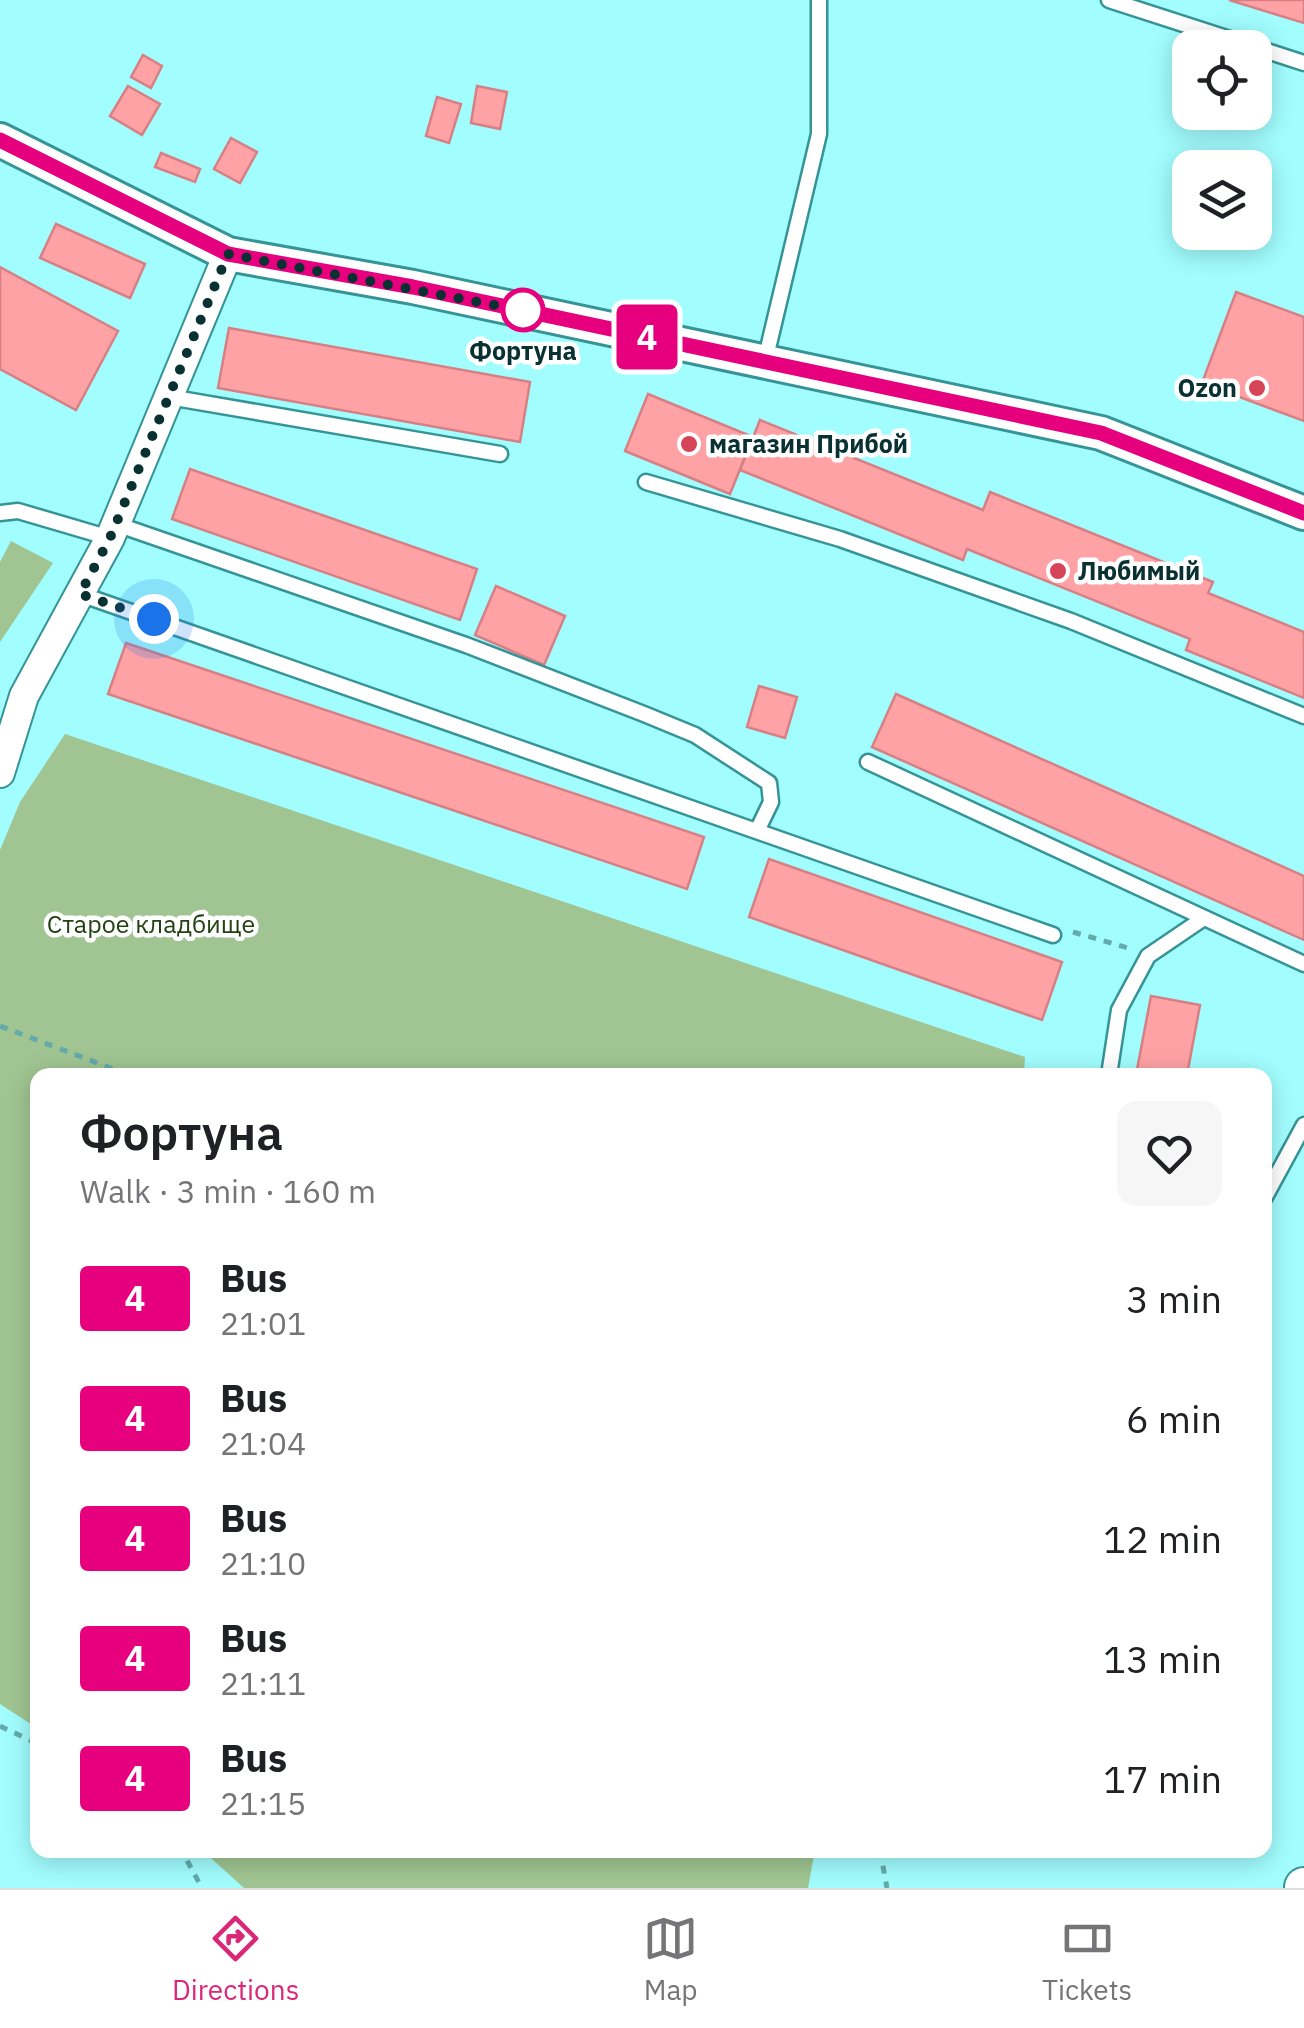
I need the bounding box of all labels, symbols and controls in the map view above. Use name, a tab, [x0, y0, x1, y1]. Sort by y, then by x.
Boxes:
map controls	[1172, 30, 1272, 250]
button: locate	[1172, 30, 1272, 130]
button: layers	[1172, 150, 1272, 250]
marker: Фортуна	[502, 289, 544, 331]
line badge: 4	[614, 304, 680, 370]
text: 4	[636, 314, 658, 360]
place label: Фортуна	[469, 334, 577, 367]
place label: Ozon	[1177, 371, 1237, 404]
marker: Ozon	[1246, 377, 1268, 399]
place label: магазин Прибой	[709, 427, 908, 460]
marker: магазин Прибой	[678, 433, 700, 455]
place label: Любимый	[1078, 554, 1200, 587]
marker: Любимый	[1047, 560, 1069, 582]
your location	[129, 594, 179, 644]
park label: Старое кладбище	[47, 907, 255, 940]
text: Фортуна	[80, 1101, 283, 1163]
button: heart	[1117, 1101, 1222, 1206]
text: Walk · 3 min · 160 m	[80, 1170, 376, 1212]
text: Bus	[220, 1253, 287, 1302]
text: 3 min	[1126, 1274, 1222, 1323]
text: 4	[124, 1275, 146, 1321]
text: 21:01	[220, 1302, 306, 1344]
text: Bus	[220, 1373, 287, 1422]
text: 6 min	[1126, 1394, 1222, 1443]
text: 4	[124, 1395, 146, 1441]
text: 21:04	[220, 1422, 306, 1464]
text: Bus	[220, 1493, 287, 1542]
text: 12 min	[1103, 1514, 1222, 1563]
text: 4	[124, 1515, 146, 1561]
text: 21:10	[220, 1542, 306, 1584]
text: Bus	[220, 1613, 287, 1662]
text: 13 min	[1103, 1634, 1222, 1683]
text: 4	[124, 1635, 146, 1681]
text: 21:11	[220, 1662, 306, 1704]
text: Bus	[220, 1733, 287, 1782]
text: 17 min	[1103, 1754, 1222, 1803]
text: 4	[124, 1755, 146, 1801]
text: 21:15	[220, 1782, 306, 1824]
tab: Directions	[172, 1911, 299, 2008]
tab: Map	[643, 1911, 698, 2008]
tab: Tickets	[1042, 1911, 1132, 2008]

